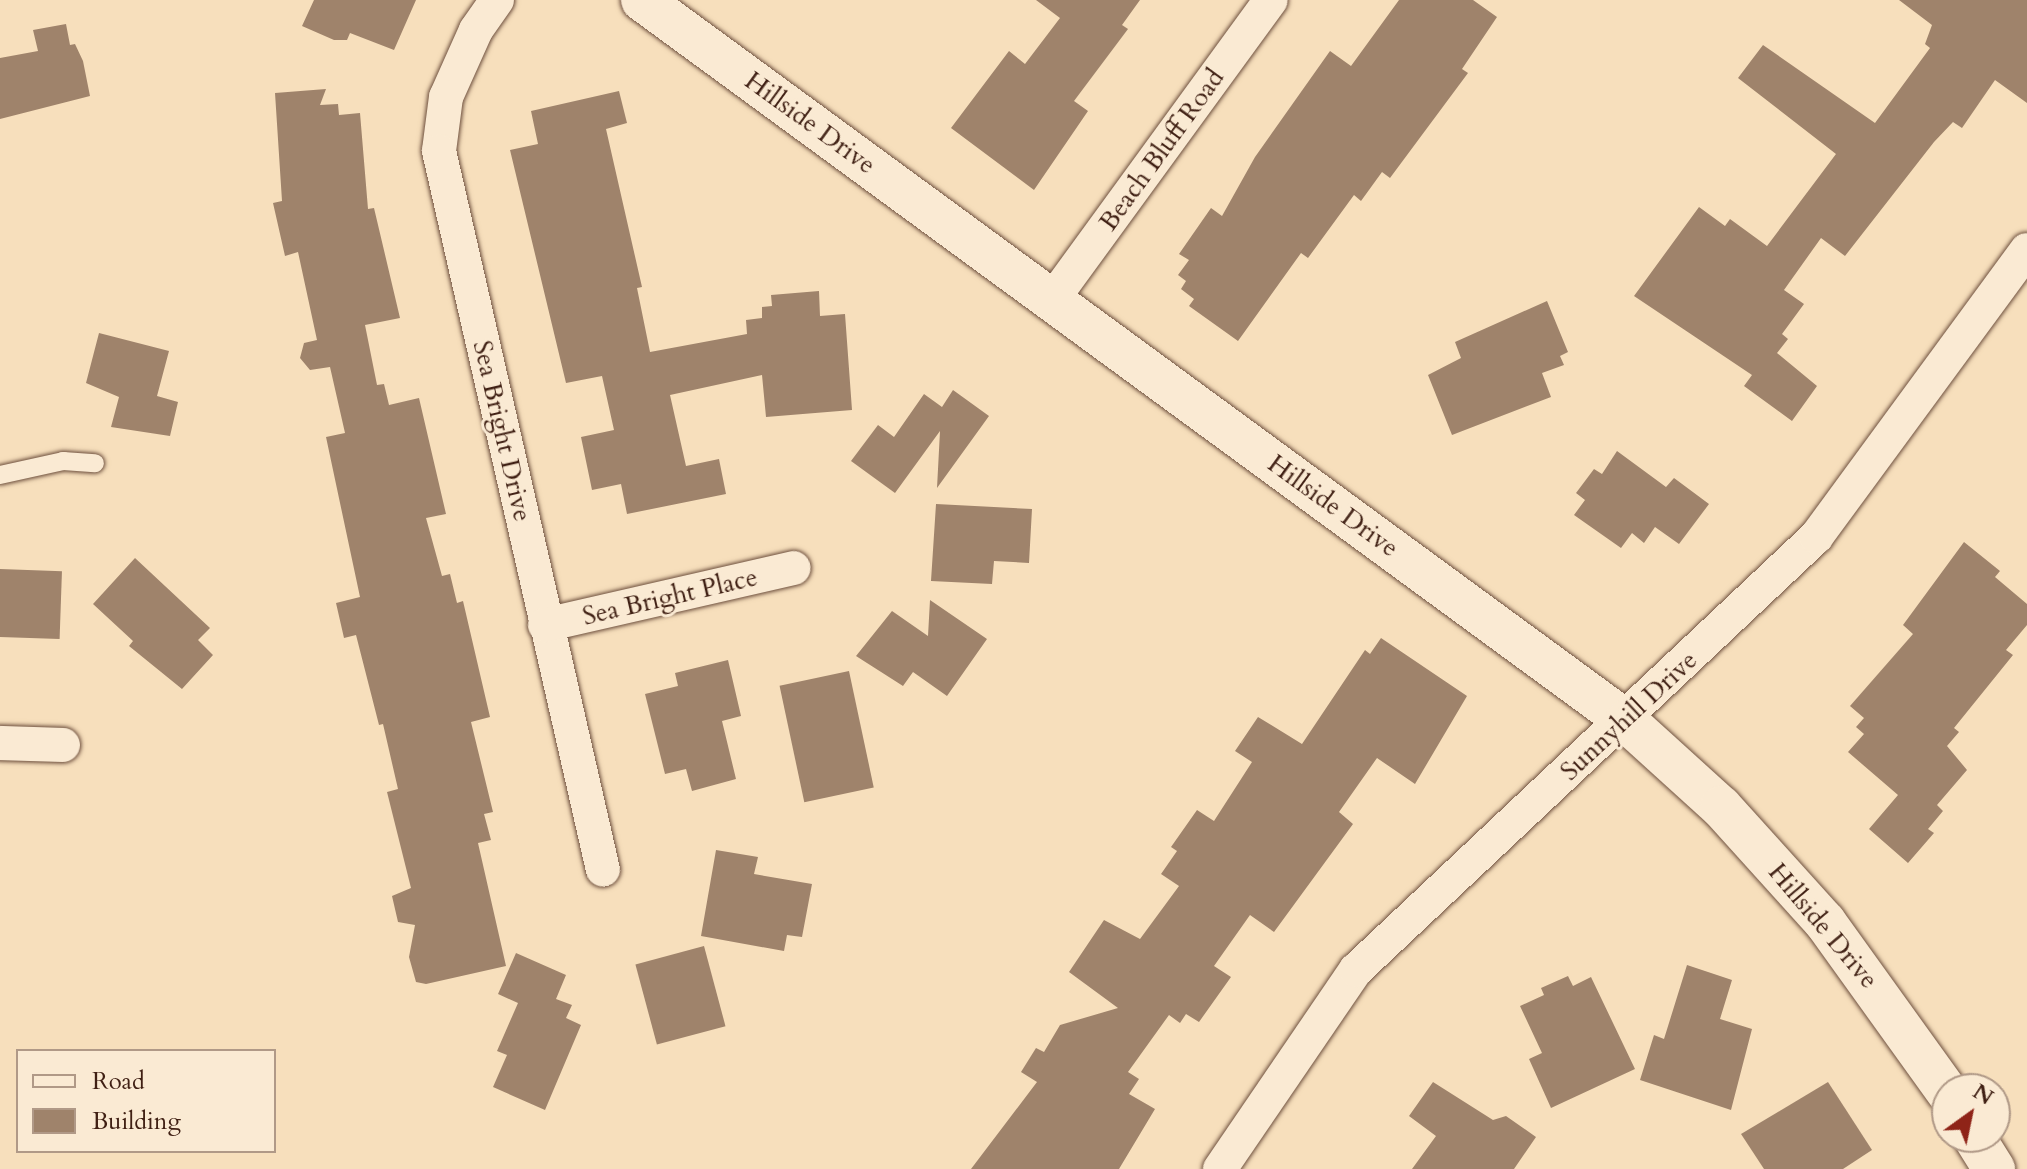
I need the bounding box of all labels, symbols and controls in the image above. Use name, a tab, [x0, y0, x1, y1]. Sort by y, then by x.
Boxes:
street label: Beach Bluff Road	[1093, 63, 1231, 237]
street label: Hillside Drive	[739, 65, 881, 181]
street label: Sea Bright Drive	[466, 338, 538, 524]
street label: Hillside Drive	[1262, 448, 1404, 564]
street label: Sea Bright Place	[580, 562, 760, 632]
street label: Sunnyhill Drive	[1554, 645, 1704, 787]
street label: Hillside Drive	[1762, 857, 1884, 995]
legend	[16, 1049, 276, 1153]
text: Road	[92, 1065, 145, 1098]
north arrow	[1931, 1073, 2011, 1153]
text: N	[1967, 1077, 1999, 1112]
text: Building	[92, 1105, 181, 1138]

